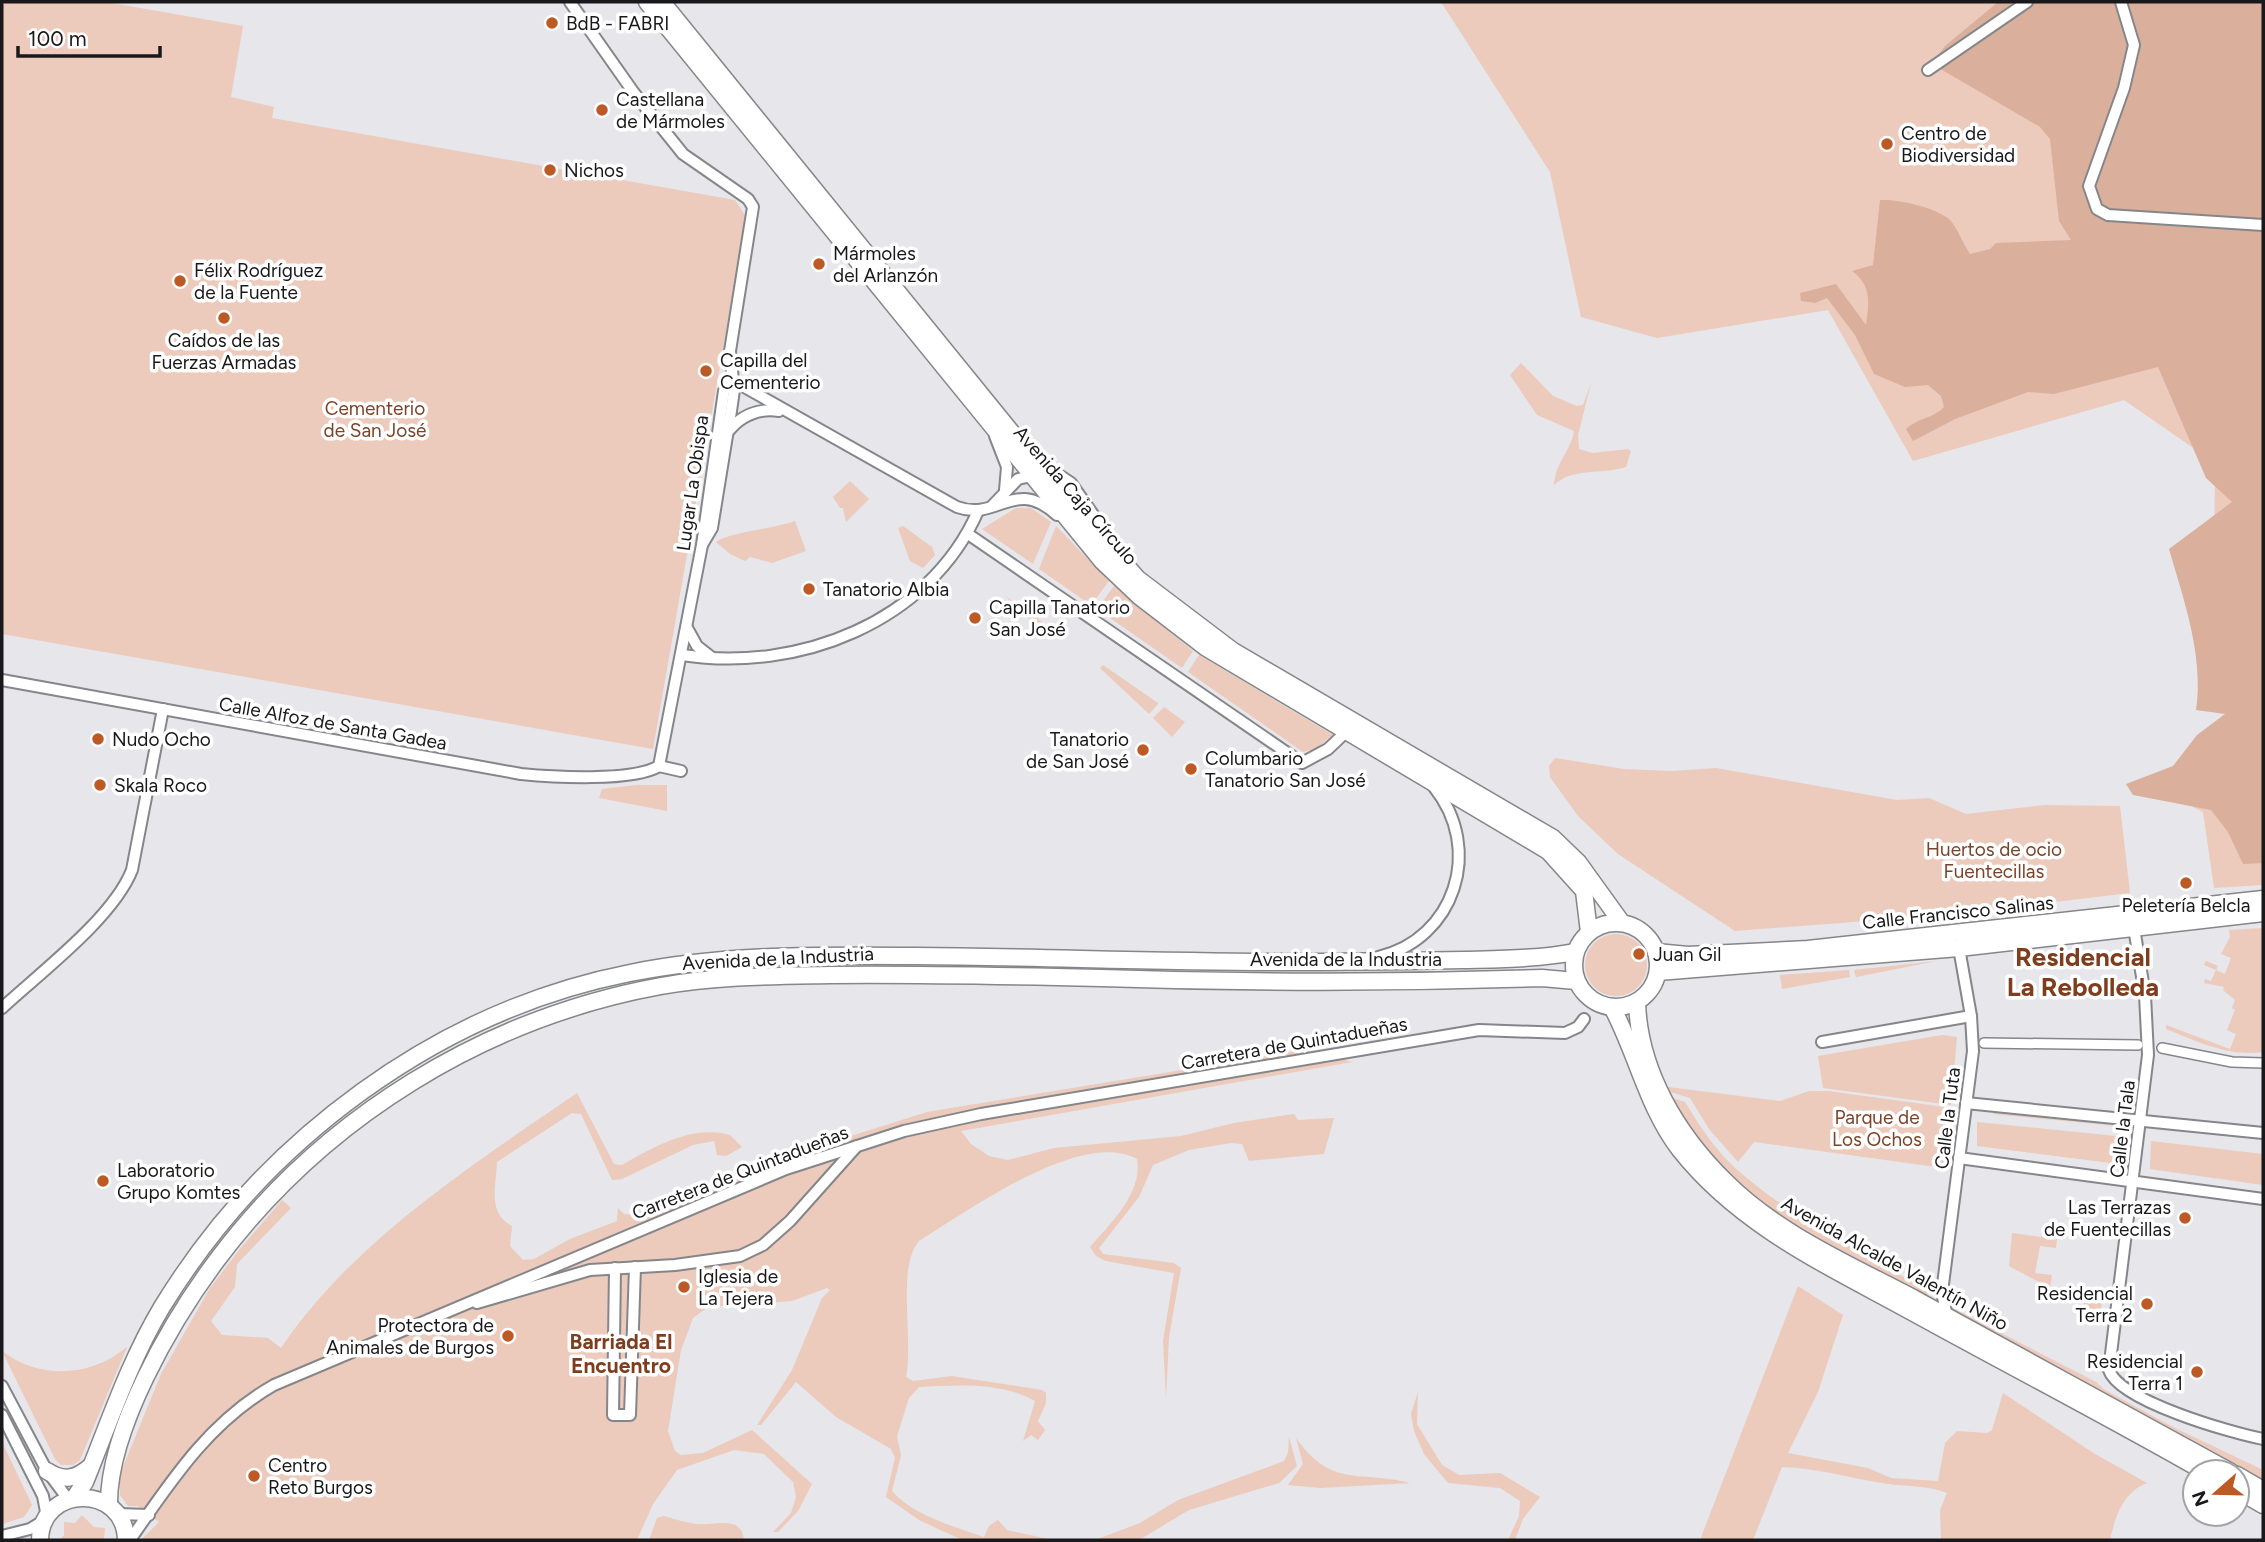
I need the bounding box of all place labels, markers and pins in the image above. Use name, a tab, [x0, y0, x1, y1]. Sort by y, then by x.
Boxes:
place label: BdB - FABRI	[566, 12, 670, 35]
marker: BdB - FABRI	[544, 15, 560, 31]
place label: Castellana de Mármoles	[616, 88, 725, 133]
marker: Castellana de Mármoles	[594, 102, 610, 118]
place label: Centro de Biodiversidad	[1901, 122, 2015, 167]
marker: Centro de Biodiversidad	[1879, 136, 1895, 152]
place label: Nichos	[564, 159, 624, 182]
marker: Nichos	[542, 162, 558, 178]
place label: Mármoles del Arlanzón	[833, 242, 938, 287]
marker: Mármoles del Arlanzón	[811, 256, 827, 272]
place label: Félix Rodríguez de la Fuente	[194, 259, 323, 304]
marker: Félix Rodríguez de la Fuente	[172, 273, 188, 289]
marker: Caídos de las Fuerzas Armadas	[216, 310, 232, 326]
place label: Caídos de las Fuerzas Armadas	[152, 329, 297, 374]
place label: Capilla del Cementerio	[720, 349, 821, 394]
marker: Capilla del Cementerio	[698, 363, 714, 379]
place label: Tanatorio Albia	[823, 578, 949, 601]
marker: Tanatorio Albia	[801, 581, 817, 597]
place label: Capilla Tanatorio San José	[989, 596, 1130, 641]
marker: Capilla Tanatorio San José	[967, 610, 983, 626]
place label: Nudo Ocho	[112, 728, 211, 751]
place label: Tanatorio de San José	[1026, 728, 1129, 773]
marker: Nudo Ocho	[90, 731, 106, 747]
marker: Tanatorio de San José	[1135, 742, 1151, 758]
place label: Columbario Tanatorio San José	[1205, 747, 1366, 792]
marker: Columbario Tanatorio San José	[1183, 761, 1199, 777]
place label: Skala Roco	[114, 774, 207, 797]
marker: Skala Roco	[92, 777, 108, 793]
marker: Peletería Belcla	[2178, 875, 2194, 891]
place label: Peletería Belcla	[2122, 894, 2250, 917]
place label: Juan Gil	[1653, 943, 1721, 966]
marker: Juan Gil	[1631, 946, 1647, 962]
place label: Laboratorio Grupo Komtes	[117, 1159, 241, 1204]
marker: Laboratorio Grupo Komtes	[95, 1173, 111, 1189]
place label: Las Terrazas de Fuentecillas	[2044, 1196, 2171, 1241]
marker: Las Terrazas de Fuentecillas	[2177, 1210, 2193, 1226]
place label: Iglesia de La Tejera	[698, 1265, 778, 1310]
marker: Iglesia de La Tejera	[676, 1279, 692, 1295]
place label: Residencial Terra 2	[2037, 1282, 2133, 1327]
marker: Residencial Terra 2	[2139, 1296, 2155, 1312]
place label: Protectora de Animales de Burgos	[326, 1314, 494, 1359]
marker: Protectora de Animales de Burgos	[500, 1328, 516, 1344]
place label: Residencial Terra 1	[2087, 1350, 2183, 1395]
marker: Residencial Terra 1	[2189, 1364, 2205, 1380]
place label: Centro Reto Burgos	[268, 1454, 373, 1499]
marker: Centro Reto Burgos	[246, 1468, 262, 1484]

